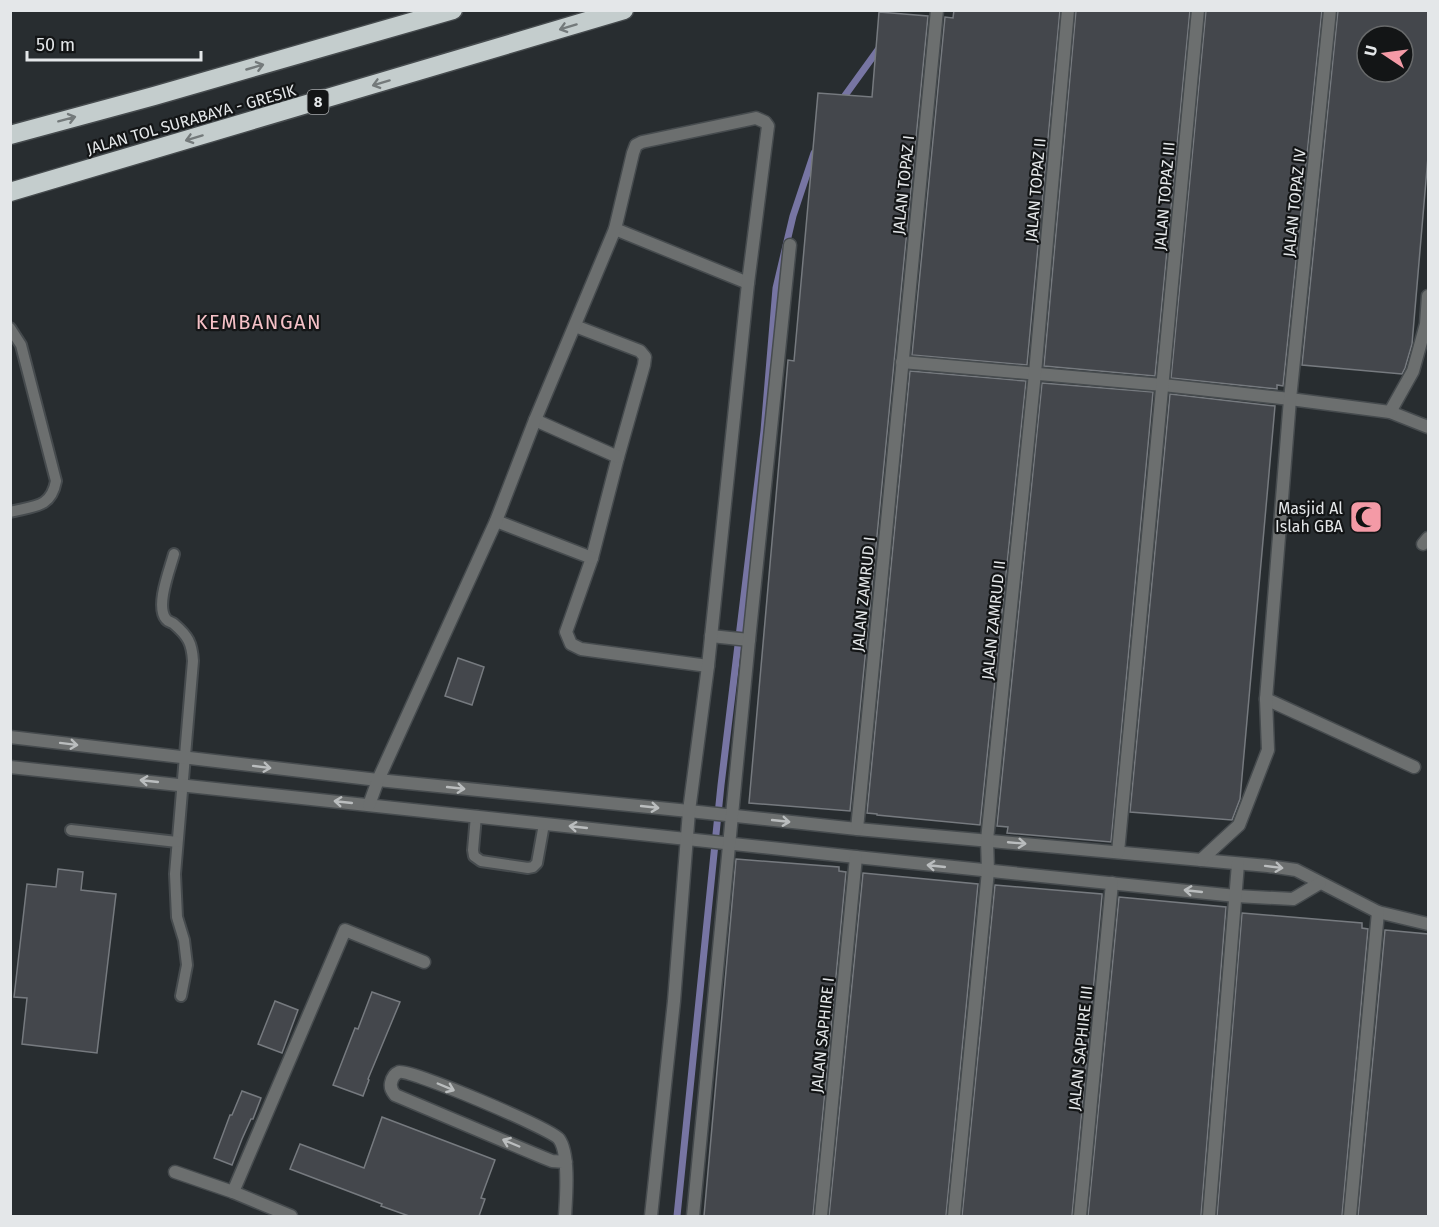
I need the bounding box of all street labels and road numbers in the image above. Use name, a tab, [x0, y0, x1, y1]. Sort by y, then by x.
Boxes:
street label: JALAN TOL SURABAYA - GRESIK	[84, 80, 298, 158]
road number: 8	[308, 90, 328, 114]
street label: JALAN TOPAZ I	[889, 134, 918, 236]
street label: JALAN TOPAZ II	[1021, 137, 1050, 243]
street label: JALAN TOPAZ III	[1150, 141, 1179, 251]
street label: JALAN TOPAZ IV	[1279, 148, 1310, 258]
street label: JALAN ZAMRUD I	[848, 536, 879, 653]
street label: JALAN ZAMRUD II	[978, 559, 1009, 681]
street label: JALAN SAPHIRE I	[807, 976, 838, 1094]
street label: JALAN SAPHIRE III	[1064, 985, 1097, 1112]

